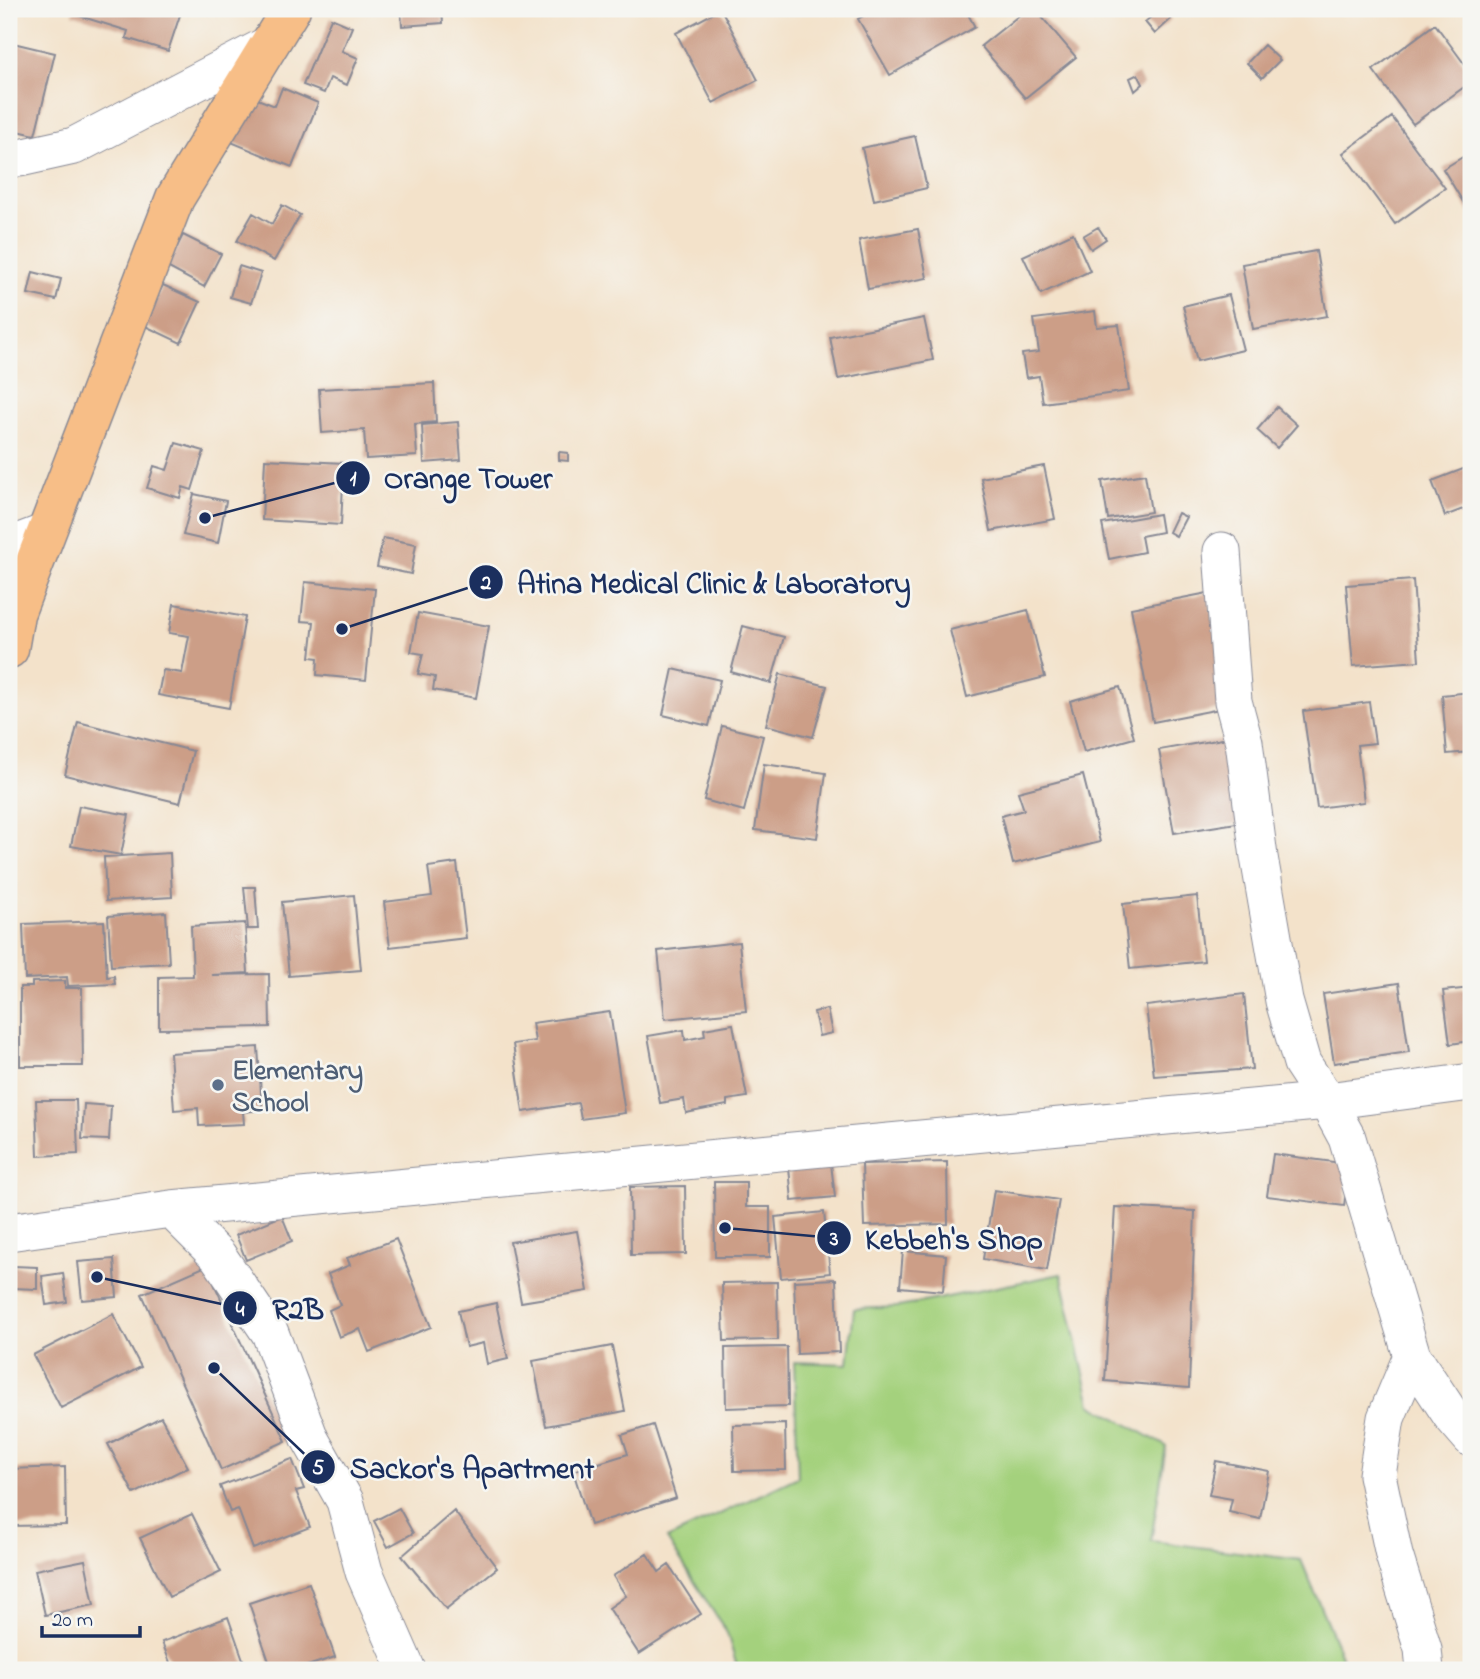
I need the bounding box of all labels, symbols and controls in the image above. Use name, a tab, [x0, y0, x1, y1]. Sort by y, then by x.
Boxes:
callout: Orange Tower	[335, 452, 567, 503]
text: Orange Tower	[384, 459, 553, 504]
text: 1	[350, 465, 357, 495]
callout: Atina Medical Clinic & Laboratory	[469, 557, 925, 608]
text: Atina Medical Clinic & Laboratory	[517, 564, 911, 608]
text: 2	[480, 569, 492, 599]
place label: Elementary School	[232, 1052, 363, 1125]
marker: Elementary School	[210, 1077, 226, 1093]
callout: Kebbeh's Shop	[816, 1213, 1057, 1264]
text: Kebbeh's Shop	[865, 1220, 1043, 1264]
text: 3	[829, 1225, 839, 1255]
callout: R2B	[223, 1283, 338, 1334]
text: R2B	[272, 1290, 324, 1334]
text: 4	[236, 1296, 245, 1326]
callout: Sackor's Apartment	[300, 1442, 608, 1493]
text: Sackor's Apartment	[350, 1449, 595, 1493]
text: 5	[312, 1454, 324, 1484]
scale bar	[42, 1595, 140, 1639]
text: 20 m	[52, 1606, 93, 1636]

